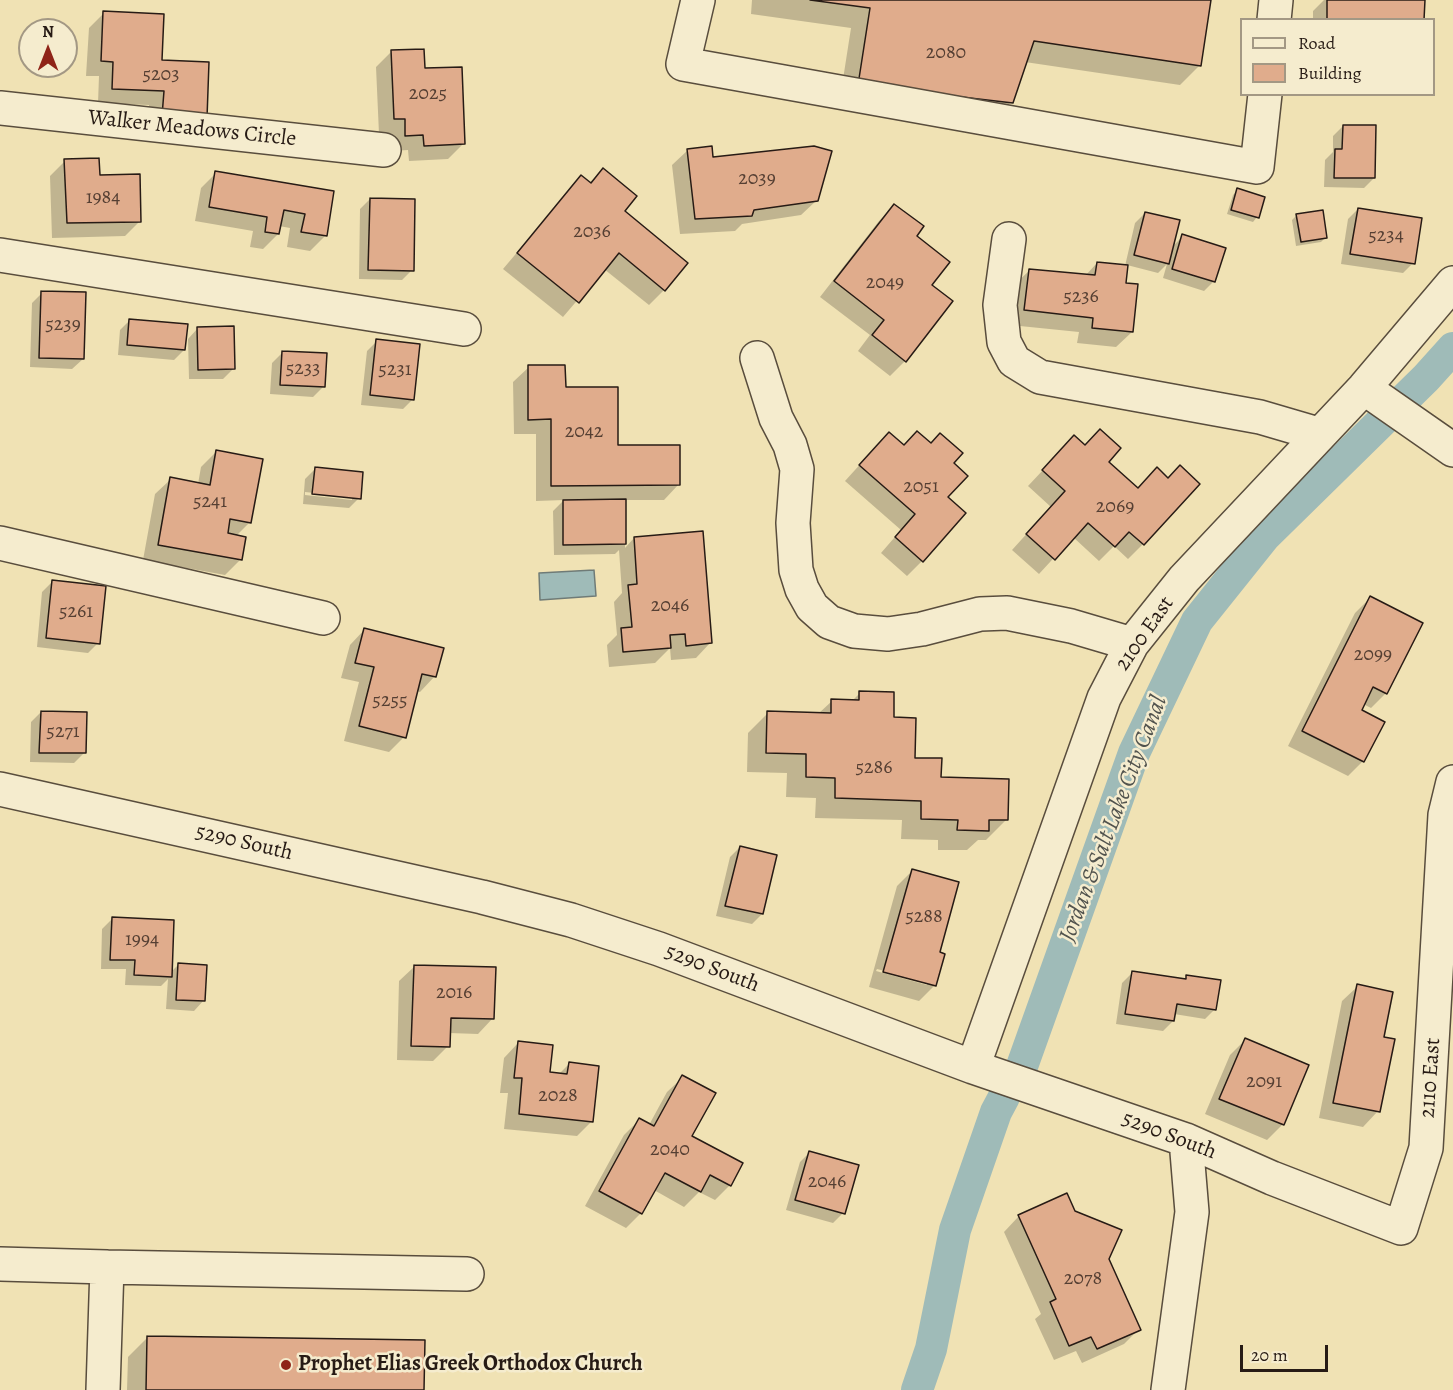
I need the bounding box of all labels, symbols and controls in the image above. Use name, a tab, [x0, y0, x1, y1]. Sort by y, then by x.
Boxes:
north arrow	[18, 18, 78, 78]
legend	[1240, 18, 1435, 96]
text: N	[42, 21, 54, 43]
text: Road	[1298, 31, 1335, 55]
house number: 2080	[926, 41, 966, 65]
text: Building	[1298, 61, 1362, 85]
house number: 5203	[142, 63, 180, 87]
house number: 2025	[409, 82, 447, 106]
street label: Walker Meadows Circle	[87, 105, 297, 153]
house number: 2039	[738, 167, 776, 191]
house number: 1984	[86, 186, 120, 210]
house number: 2036	[573, 220, 611, 244]
house number: 5234	[1368, 224, 1404, 248]
house number: 2049	[866, 271, 904, 295]
house number: 5236	[1063, 285, 1099, 309]
house number: 5239	[45, 313, 81, 337]
house number: 5233	[286, 357, 320, 381]
house number: 5231	[378, 358, 412, 382]
house number: 2042	[565, 420, 603, 444]
house number: 2051	[903, 475, 939, 499]
house number: 5241	[193, 490, 227, 514]
house number: 2069	[1096, 495, 1134, 519]
street label: 2100 East	[1110, 592, 1180, 676]
house number: 2046	[651, 594, 689, 618]
house number: 5261	[59, 600, 93, 624]
house number: 2099	[1354, 643, 1392, 667]
house number: 5255	[372, 689, 408, 713]
water label: Jordan & Salt Lake City Canal	[1054, 692, 1174, 946]
house number: 5271	[46, 720, 80, 744]
house number: 5286	[855, 756, 893, 780]
street label: 5290 South	[193, 819, 295, 867]
house number: 5288	[905, 905, 943, 929]
house number: 1994	[125, 928, 159, 952]
street label: 5290 South	[661, 939, 763, 999]
house number: 2016	[436, 981, 472, 1005]
street label: 2110 East	[1415, 1037, 1447, 1119]
house number: 2091	[1246, 1070, 1282, 1094]
house number: 2028	[538, 1084, 578, 1108]
street label: 5290 South	[1118, 1106, 1220, 1166]
house number: 2040	[650, 1138, 690, 1162]
house number: 2046	[808, 1170, 846, 1194]
house number: 2078	[1064, 1267, 1102, 1291]
scale bar	[1243, 1333, 1332, 1371]
text: 20 m	[1251, 1343, 1288, 1367]
place label: Prophet Elias Greek Orthodox Church	[298, 1352, 643, 1378]
marker: Prophet Elias Greek Orthodox Church	[279, 1358, 293, 1372]

